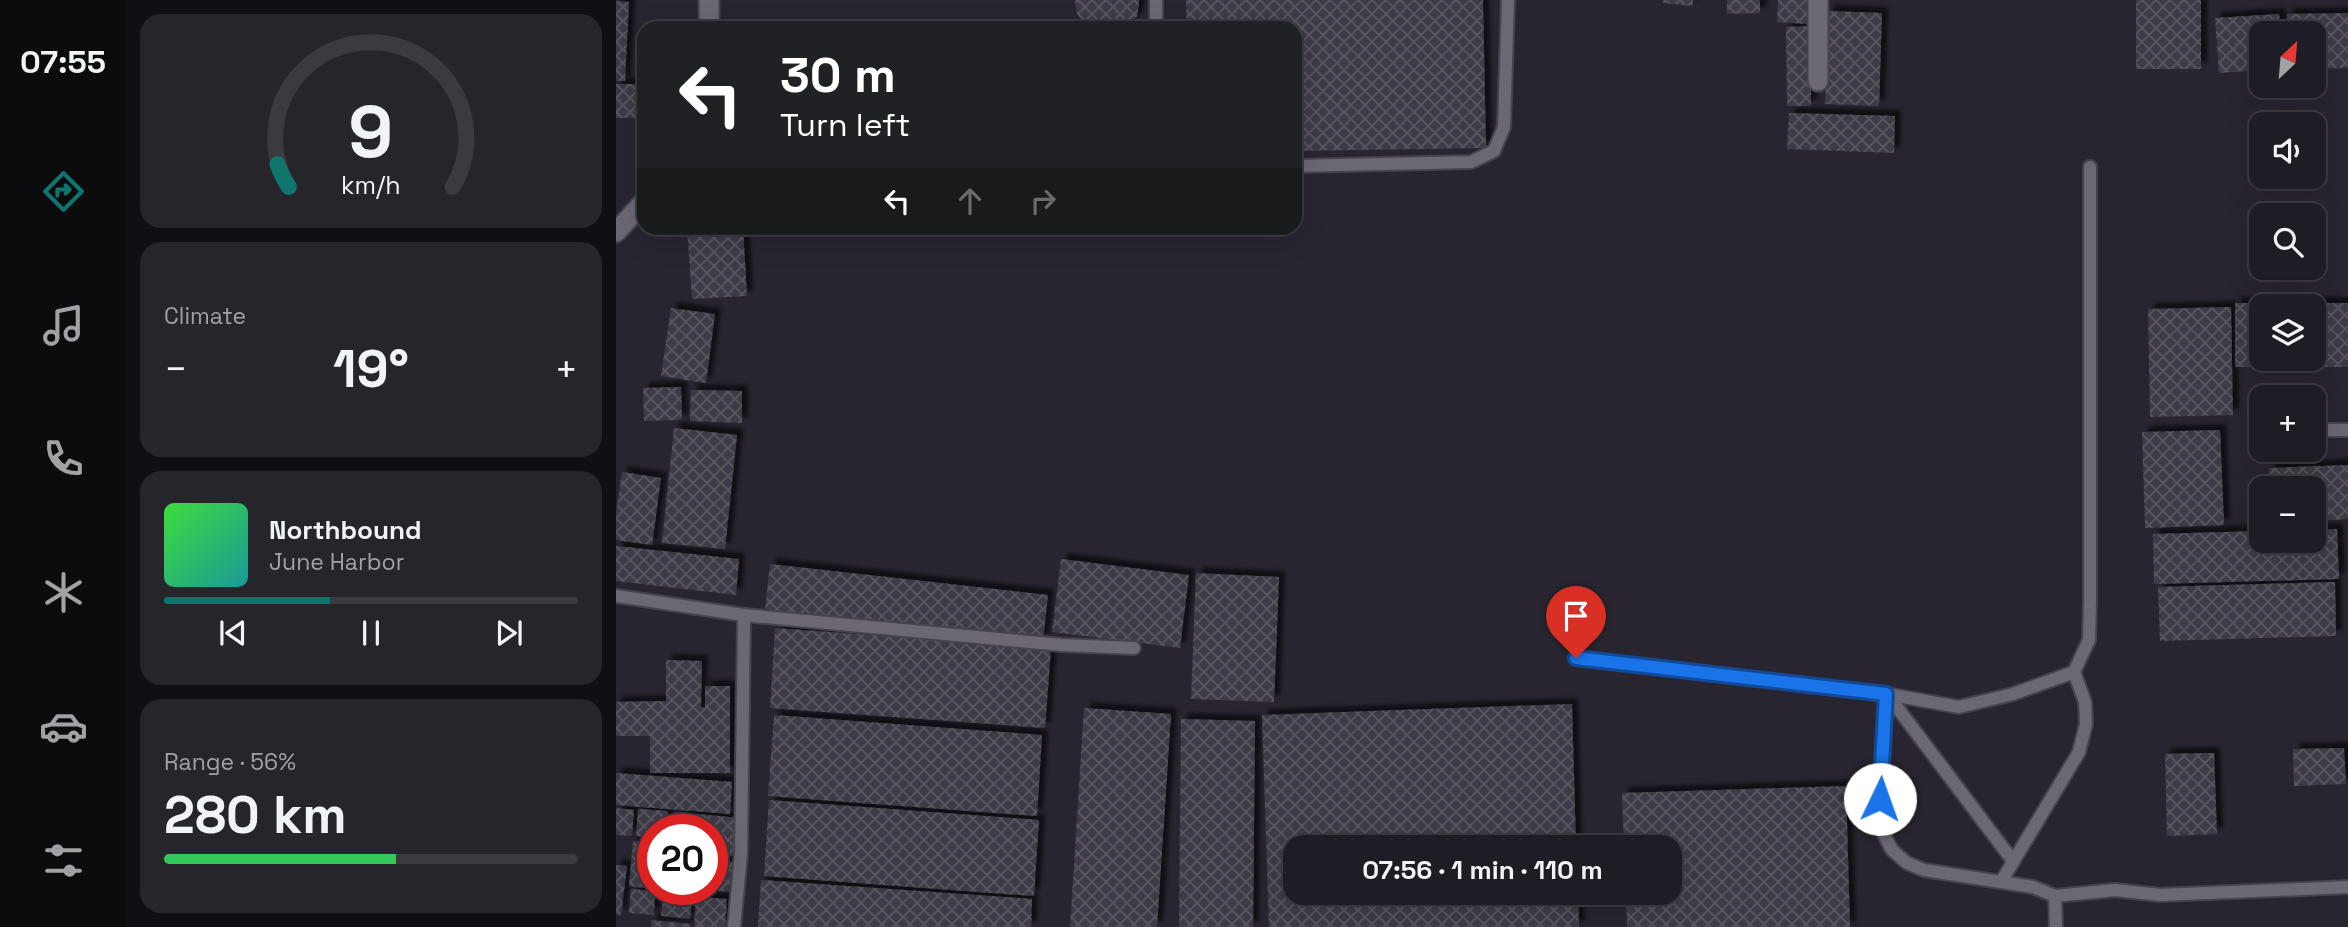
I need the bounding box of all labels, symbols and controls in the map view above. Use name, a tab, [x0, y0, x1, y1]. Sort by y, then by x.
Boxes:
north arrow	[2249, 21, 2326, 98]
map controls	[2249, 21, 2326, 553]
text: 07:55	[20, 42, 106, 82]
text: 30 m	[780, 44, 896, 106]
icon: left	[665, 49, 756, 140]
text: 9	[349, 86, 394, 179]
text: Turn left	[780, 105, 910, 145]
button: sound	[2249, 112, 2326, 189]
icon: directions	[39, 167, 88, 216]
text: km/h	[341, 169, 401, 201]
icon: left	[878, 182, 916, 220]
icon: ahead	[951, 182, 989, 220]
icon: right	[1024, 182, 1062, 220]
button: search	[2249, 203, 2326, 280]
button: layers	[2249, 294, 2326, 371]
icon: music	[39, 301, 88, 350]
text: Climate	[164, 301, 246, 331]
text: 19°	[333, 336, 409, 402]
text: −	[164, 345, 188, 393]
text: +	[554, 345, 578, 393]
button: +	[2249, 385, 2326, 462]
icon: phone	[39, 434, 88, 483]
button: −	[2249, 476, 2326, 553]
text: Northbound	[269, 513, 422, 547]
text: June Harbor	[269, 547, 404, 577]
icon: climate	[39, 568, 88, 617]
pin	[1546, 586, 1606, 658]
icon: arrive	[1557, 597, 1595, 635]
icon: previous	[214, 614, 252, 652]
icon: pause	[352, 614, 390, 652]
icon: next	[490, 614, 528, 652]
icon: car	[39, 702, 88, 751]
text: Range · 56%	[164, 747, 296, 777]
position arrow	[1843, 762, 1917, 836]
text: 280 km	[164, 782, 347, 848]
speed limit sign: 20	[637, 814, 728, 905]
icon: filters	[39, 836, 88, 885]
text: 07:56 · 1 min · 110 m	[1362, 853, 1603, 887]

